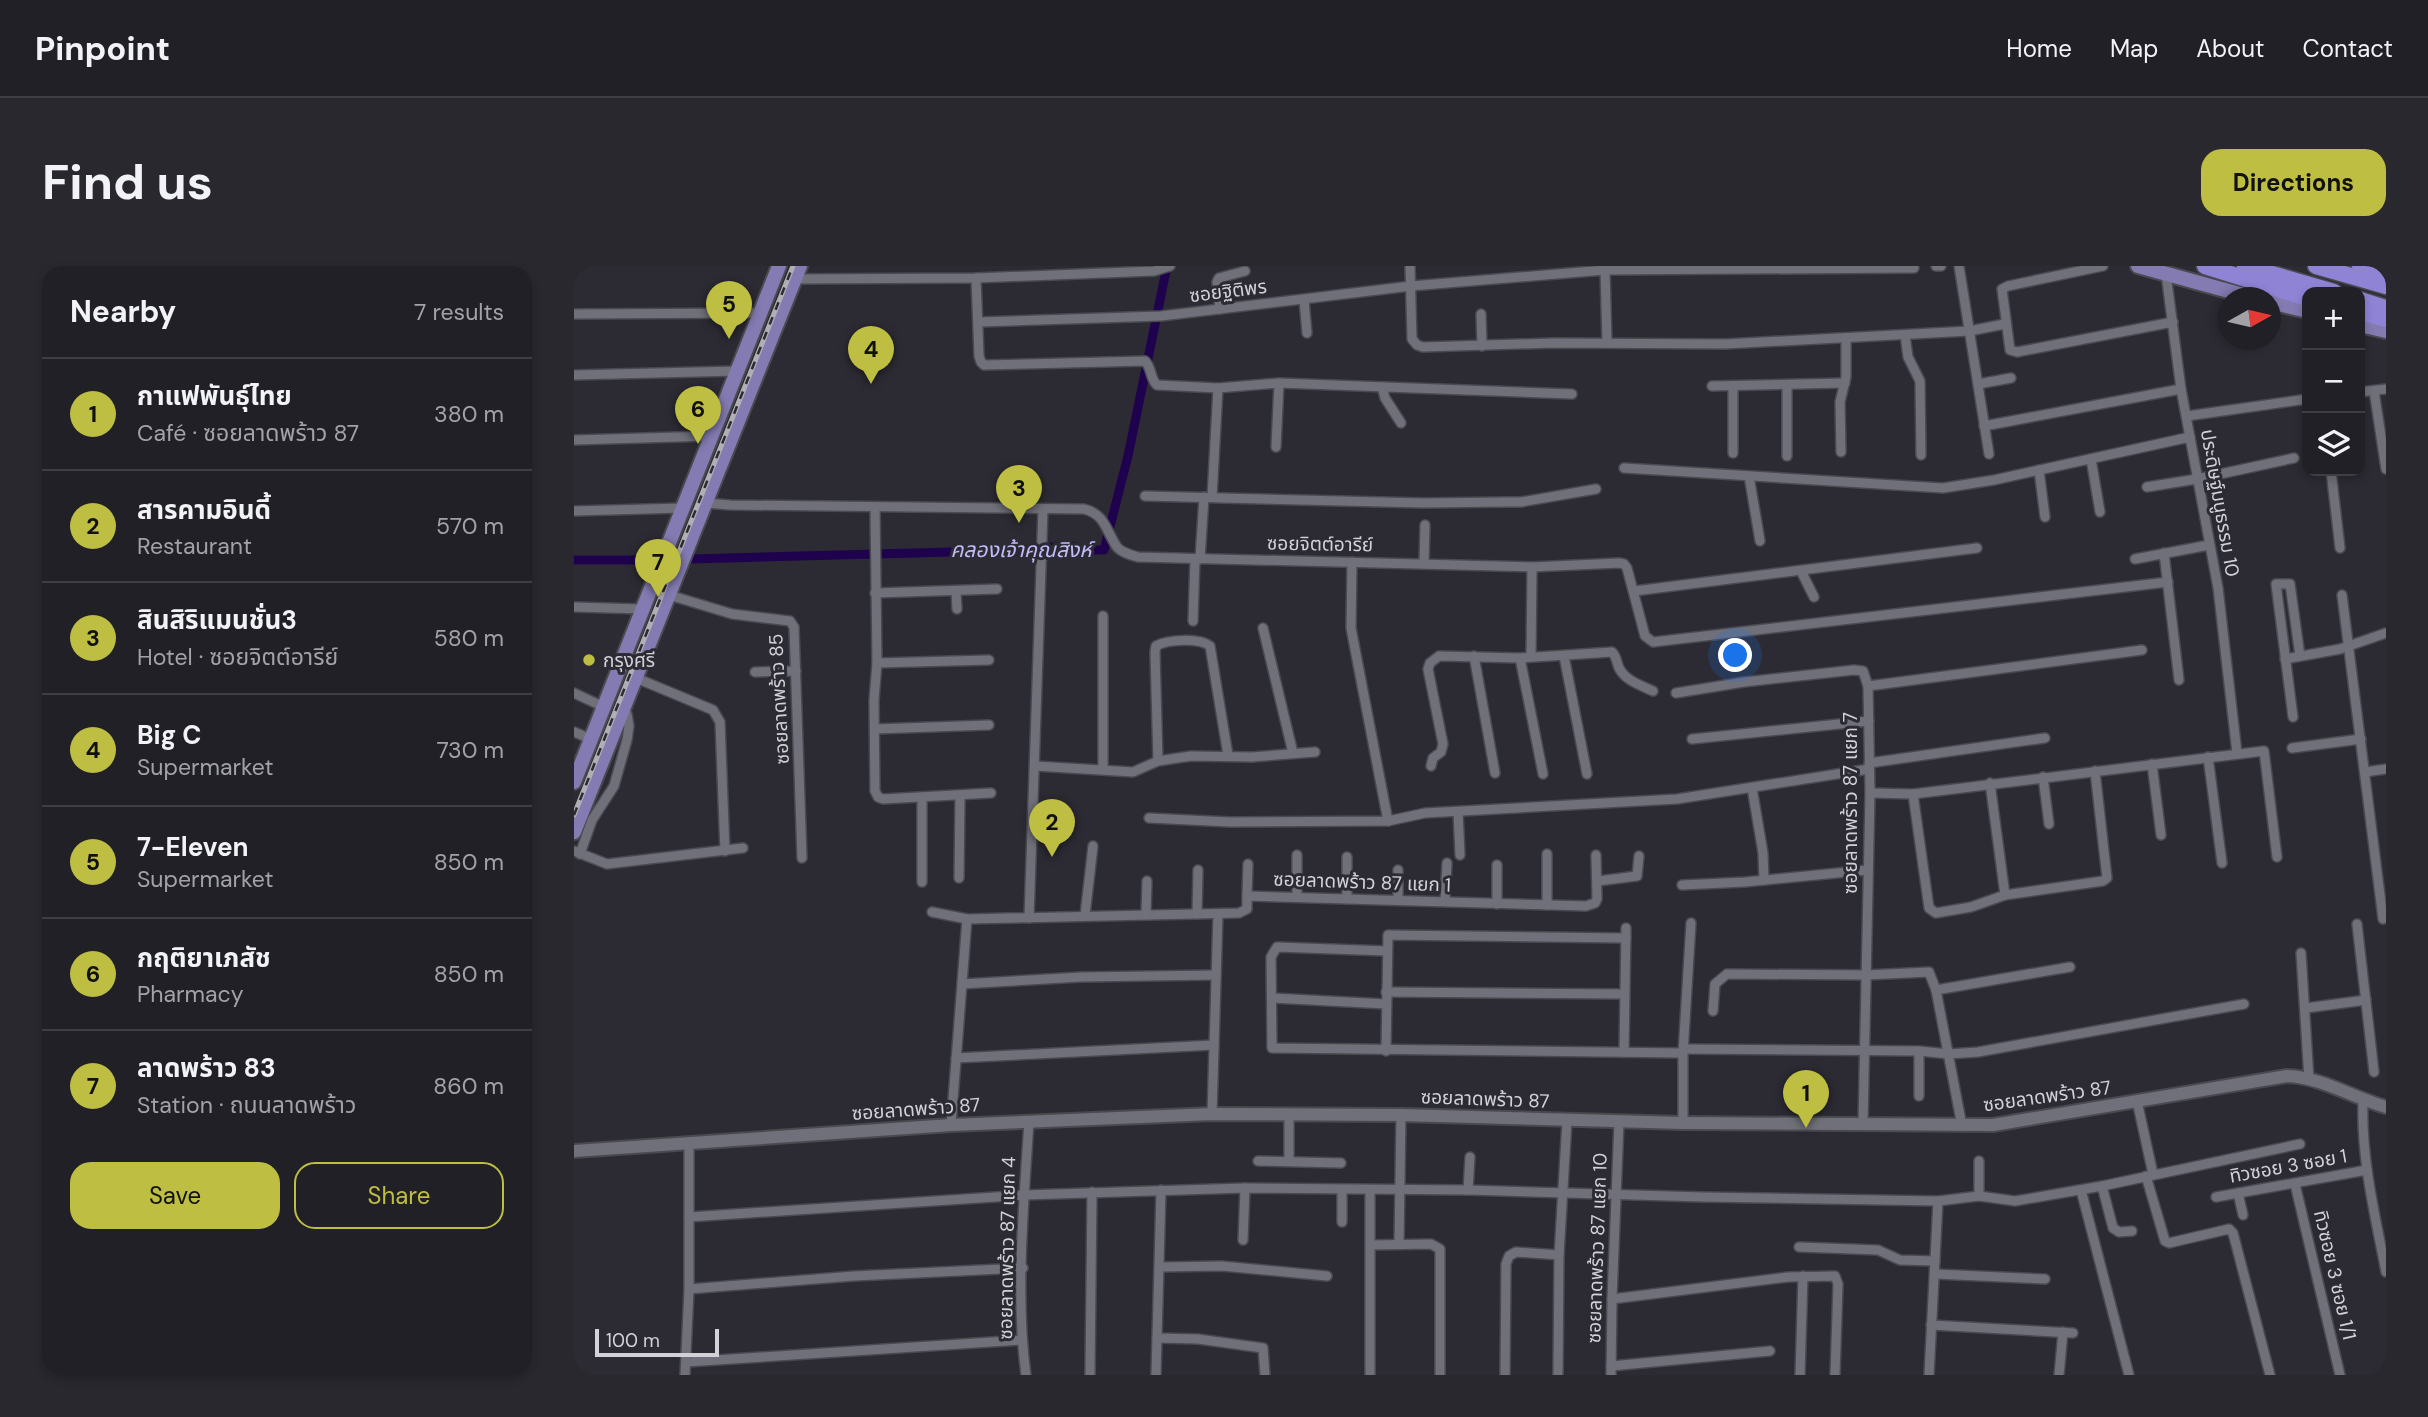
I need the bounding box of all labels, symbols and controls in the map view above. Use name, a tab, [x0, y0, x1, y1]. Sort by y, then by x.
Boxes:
text: Pinpoint	[35, 27, 170, 70]
text: Home	[2006, 33, 2072, 64]
text: Map	[2110, 33, 2158, 64]
text: About	[2196, 33, 2265, 64]
text: Contact	[2303, 33, 2393, 64]
button: Directions	[2201, 149, 2386, 216]
text: Find us	[42, 150, 213, 214]
street label: ซอยฐิติพร	[1188, 274, 1268, 308]
pin: 5	[706, 281, 752, 339]
north arrow	[2218, 287, 2281, 350]
map controls	[2302, 287, 2365, 476]
button: +	[2302, 287, 2365, 350]
text: Nearby	[70, 292, 176, 331]
text: 7 results	[414, 297, 504, 327]
pin: 4	[848, 326, 894, 384]
button: −	[2302, 350, 2365, 413]
text: กาแฟพันธ์ุไทย	[137, 379, 292, 413]
pin: 6	[675, 386, 721, 444]
text: 1	[89, 399, 97, 429]
text: 380 m	[434, 399, 504, 429]
button: layers	[2302, 413, 2365, 476]
text: Café · ซอยลาดพร้าว 87	[137, 418, 359, 448]
street label: ประดิษฐ์มนูธรรม 10	[2195, 427, 2245, 579]
pin: 3	[996, 465, 1042, 523]
text: สารคามอินดี้	[137, 493, 271, 527]
text: 2	[86, 511, 100, 541]
text: 570 m	[436, 511, 504, 541]
text: Restaurant	[137, 531, 252, 561]
street label: ซอยจิตต์อารีย์	[1267, 531, 1373, 557]
water label: คลองเจ้าคุณสิงห์	[950, 536, 1096, 564]
pin: 7	[635, 539, 681, 597]
text: สินสิริแมนชั่น3	[137, 603, 297, 637]
text: 3	[86, 623, 100, 653]
text: 580 m	[434, 623, 504, 653]
street label: ซอยลาดพร้าว 85	[763, 633, 795, 765]
your location	[1718, 638, 1752, 672]
text: Hotel · ซอยจิตต์อารีย์	[137, 642, 338, 672]
place label: กรุงศรี	[603, 648, 655, 673]
marker: กรุงศรี	[581, 652, 597, 668]
street label: ซอยลาดพร้าว 87 แยก 7	[1838, 712, 1863, 894]
text: Big C	[137, 718, 202, 752]
text: 4	[86, 735, 100, 765]
text: 730 m	[436, 735, 504, 765]
text: Supermarket	[137, 752, 273, 782]
pin: 2	[1029, 799, 1075, 857]
text: 7-Eleven	[137, 830, 249, 864]
text: 5	[86, 847, 100, 877]
text: 850 m	[434, 847, 504, 877]
text: Supermarket	[137, 864, 273, 894]
street label: ซอยลาดพร้าว 87 แยก 1	[1273, 866, 1451, 898]
text: กฤติยาเภสัช	[137, 941, 271, 975]
text: 6	[86, 959, 100, 989]
text: 850 m	[434, 959, 504, 989]
text: Pharmacy	[137, 979, 244, 1009]
text: ลาดพร้าว 83	[137, 1051, 276, 1085]
pin: 1	[1783, 1070, 1829, 1128]
text: 7	[87, 1071, 99, 1101]
text: 860 m	[433, 1071, 504, 1101]
street label: ซอยลาดพร้าว 87	[1981, 1075, 2113, 1117]
street label: ซอยลาดพร้าว 87	[1420, 1084, 1550, 1114]
text: Station · ถนนลาดพร้าว	[137, 1090, 356, 1120]
street label: ซอยลาดพร้าว 87	[851, 1092, 981, 1126]
street label: ทิวซอย 3 ซอย 1	[2227, 1143, 2349, 1189]
street label: ซอยลาดพร้าว 87 แยก 10	[1581, 1152, 1613, 1344]
street label: ซอยลาดพร้าว 87 แยก 4	[993, 1156, 1021, 1340]
button: Save	[70, 1162, 280, 1229]
button: Share	[294, 1162, 504, 1229]
street label: ทิวซอย 3 ซอย 1/1	[2308, 1208, 2362, 1342]
scale bar	[595, 1326, 719, 1358]
text: 100 m	[606, 1328, 660, 1353]

